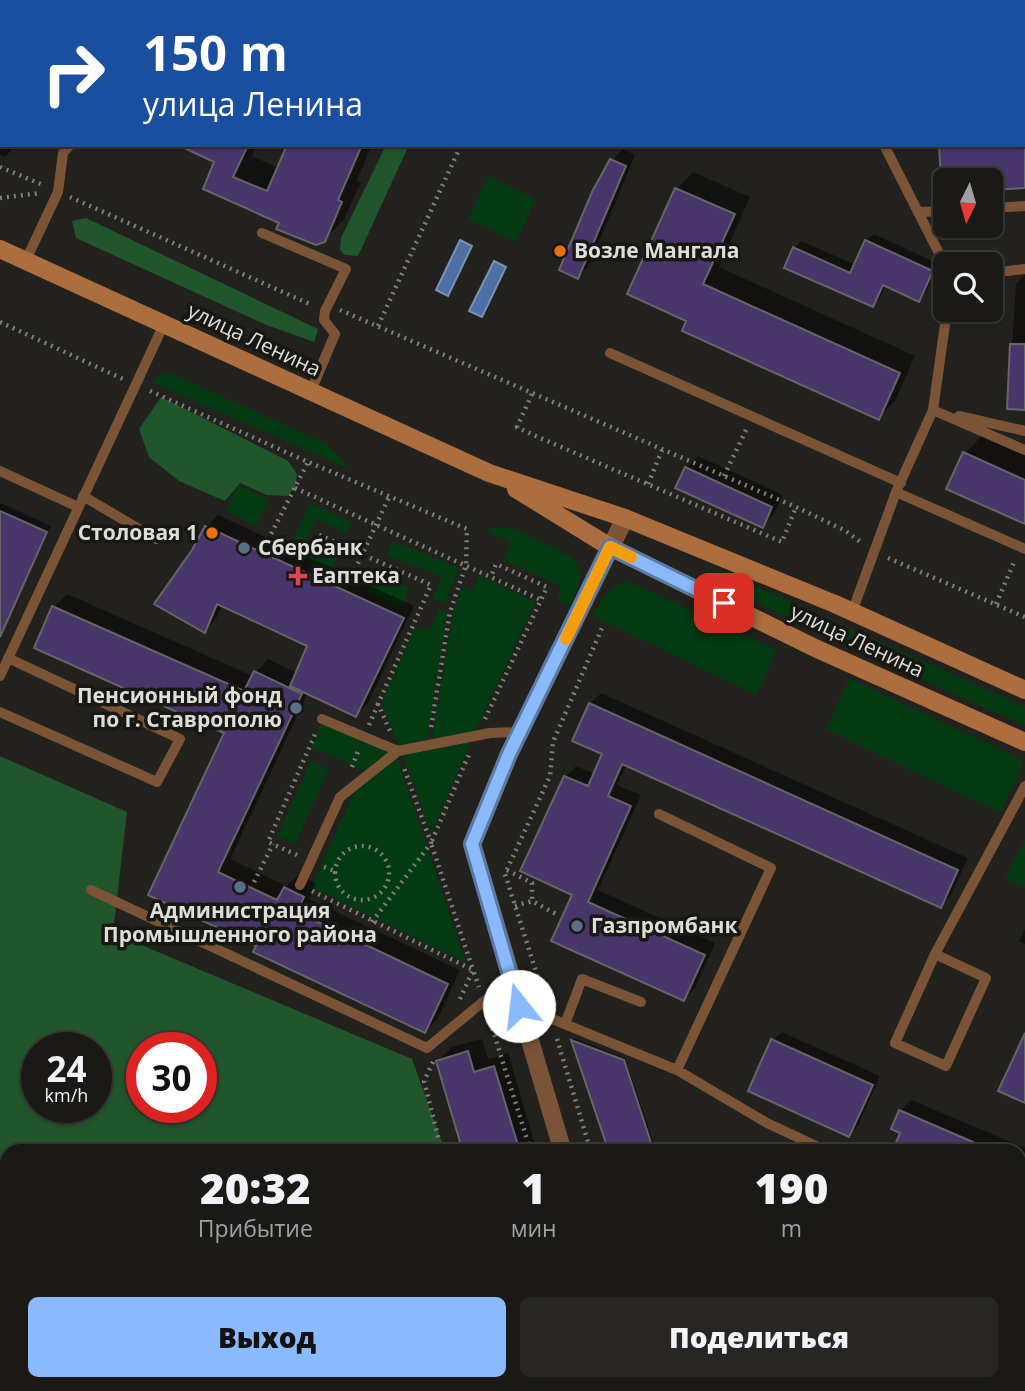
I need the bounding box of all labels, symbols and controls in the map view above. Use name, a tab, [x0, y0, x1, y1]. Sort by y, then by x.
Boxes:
text: 150 m	[143, 19, 288, 85]
icon: right	[28, 28, 119, 119]
text: улица Ленина	[143, 82, 363, 125]
north arrow	[933, 168, 1003, 238]
map controls	[933, 168, 1003, 322]
place label: Возле Мангала	[574, 236, 740, 264]
marker: Возле Мангала	[552, 243, 568, 259]
button: search	[933, 252, 1003, 322]
street label: улица Ленина	[183, 296, 326, 382]
place label: Столовая 1	[78, 518, 198, 546]
marker: Столовая 1	[204, 525, 220, 541]
place label: Сбербанк	[258, 533, 363, 561]
marker: Сбербанк	[236, 540, 252, 556]
place label: Еаптека	[312, 561, 400, 589]
marker: Еаптека	[290, 568, 306, 584]
pin	[694, 573, 754, 633]
icon: arrive	[705, 584, 743, 622]
street label: улица Ленина	[786, 597, 929, 683]
place label: Пенсионный фонд по г. Ставрополю	[77, 681, 282, 733]
marker: Пенсионный фонд по г. Ставрополю	[288, 700, 304, 716]
marker: Администрация Промышленного района	[232, 879, 248, 895]
place label: Администрация Промышленного района	[103, 896, 377, 948]
place label: Газпромбанк	[591, 911, 738, 939]
marker: Газпромбанк	[569, 918, 585, 934]
position arrow	[482, 969, 556, 1043]
speed limit sign: 30	[126, 1032, 217, 1123]
text: 24	[46, 1045, 87, 1092]
text: km/h	[45, 1083, 88, 1107]
text: 20:32	[200, 1159, 311, 1216]
text: 1	[521, 1159, 546, 1216]
text: 190	[754, 1159, 828, 1216]
text: Прибытие	[198, 1212, 313, 1244]
text: мин	[511, 1212, 557, 1244]
text: m	[781, 1212, 802, 1244]
button: Выход	[28, 1297, 506, 1377]
button: Поделиться	[520, 1297, 998, 1377]

